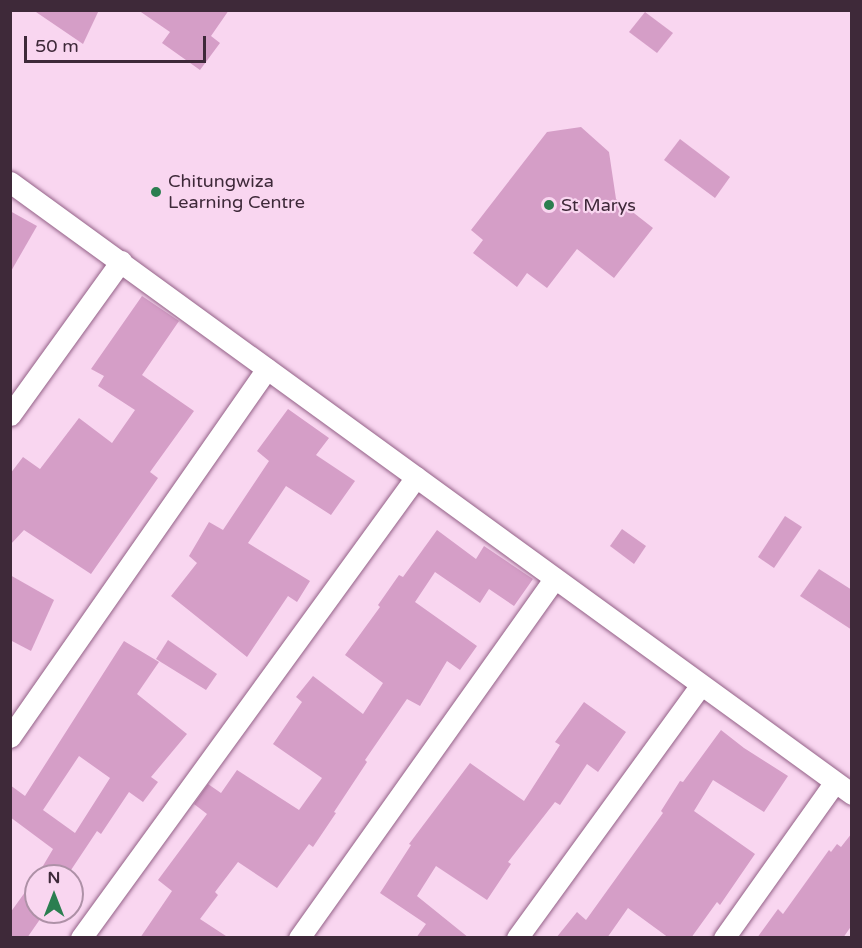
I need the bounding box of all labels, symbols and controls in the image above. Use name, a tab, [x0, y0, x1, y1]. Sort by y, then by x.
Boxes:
scale bar	[27, 24, 208, 62]
text: 50 m	[35, 35, 79, 57]
place label: Chitungwiza Learning Centre	[168, 171, 305, 213]
marker: Chitungwiza Learning Centre	[149, 185, 163, 199]
place label: St Marys	[561, 194, 636, 216]
marker: St Marys	[542, 198, 556, 212]
north arrow	[24, 864, 84, 924]
text: N	[48, 868, 60, 888]

